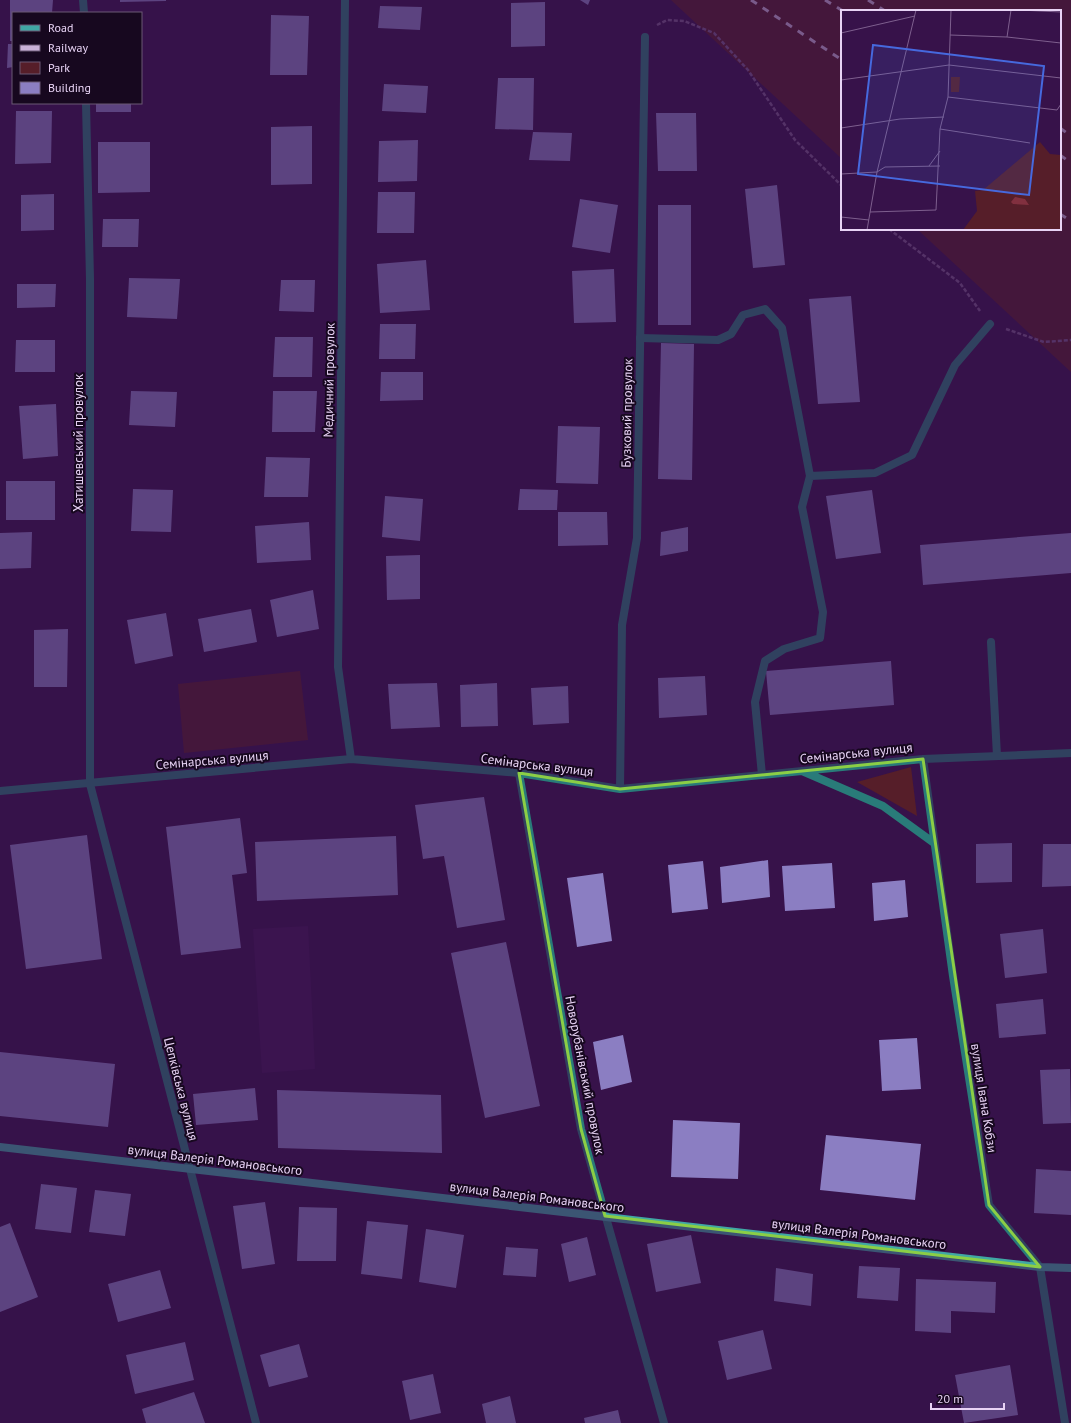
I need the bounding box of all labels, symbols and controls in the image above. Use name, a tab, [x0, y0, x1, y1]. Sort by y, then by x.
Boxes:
inset map	[841, 10, 1061, 230]
legend	[12, 12, 142, 104]
text: Road	[48, 20, 73, 35]
text: Railway	[48, 40, 88, 55]
text: Park	[48, 60, 70, 75]
text: Building	[48, 80, 91, 95]
street label: Медичний провулок	[319, 322, 339, 438]
street label: Бузковий провулок	[618, 357, 636, 468]
street label: Хатишевський провулок	[70, 373, 87, 512]
street label: Семінарська вулиця	[799, 739, 913, 767]
street label: Семінарська вулиця	[155, 747, 269, 773]
street label: Семінарська вулиця	[480, 750, 594, 780]
street label: Новорубанівський провулок	[561, 994, 609, 1157]
street label: Цепківська вулиця	[160, 1036, 202, 1142]
street label: вулиця Івана Кобзи	[967, 1042, 1001, 1154]
street label: вулиця Валерія Романовського	[127, 1141, 303, 1179]
street label: вулиця Валерія Романовського	[449, 1178, 625, 1216]
street label: вулиця Валерія Романовського	[771, 1215, 947, 1253]
scale bar	[931, 1385, 1004, 1411]
text: 20 m	[937, 1391, 963, 1406]

